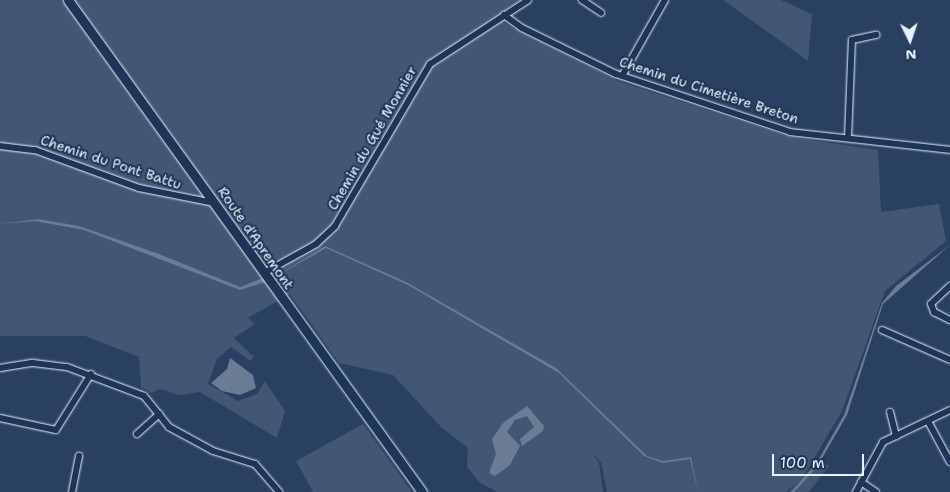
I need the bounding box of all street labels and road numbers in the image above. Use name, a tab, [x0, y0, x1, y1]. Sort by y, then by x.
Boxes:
street label: Chemin du Cimetière Breton	[617, 53, 801, 127]
street label: Chemin du Gué Monnier	[324, 63, 420, 213]
street label: Chemin du Pont Battu	[38, 131, 184, 193]
street label: Route d'Apremont	[214, 183, 298, 293]

